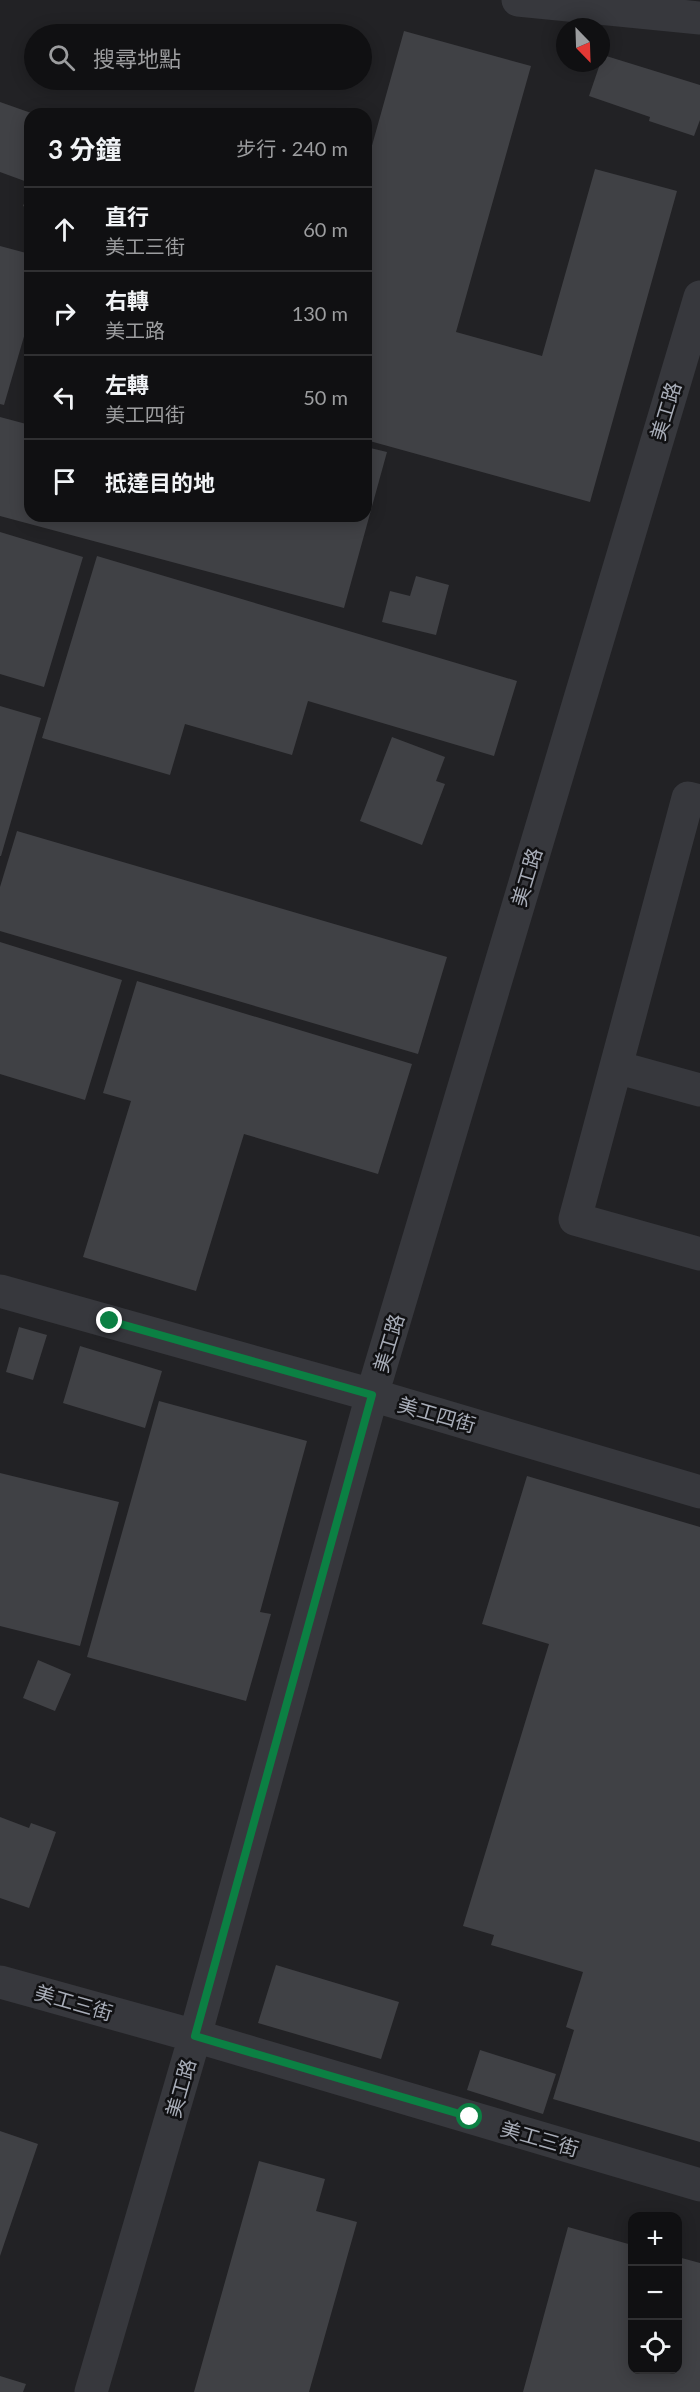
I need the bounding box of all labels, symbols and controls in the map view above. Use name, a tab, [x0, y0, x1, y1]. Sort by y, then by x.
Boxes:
north arrow	[556, 18, 610, 72]
search box	[24, 24, 372, 90]
icon: search	[45, 41, 78, 74]
text: 搜尋地點	[93, 45, 181, 72]
text: 3 分鐘	[48, 133, 121, 165]
text: 步行 · 240 m	[236, 136, 348, 160]
text: 直行	[105, 203, 149, 230]
icon: ahead	[48, 213, 81, 246]
text: 60 m	[303, 217, 348, 241]
text: 美工三街	[105, 234, 185, 258]
text: 右轉	[105, 287, 149, 314]
icon: right	[48, 297, 81, 330]
text: 130 m	[292, 301, 348, 325]
text: 美工路	[105, 318, 165, 342]
text: 左轉	[105, 371, 149, 398]
street label: 美工路	[645, 379, 685, 443]
icon: left	[48, 381, 81, 414]
text: 50 m	[303, 385, 348, 409]
text: 美工四街	[105, 402, 185, 426]
icon: arrive	[48, 465, 81, 498]
text: 抵達目的地	[105, 469, 215, 496]
street label: 美工路	[506, 845, 546, 909]
route end	[96, 1307, 122, 1333]
street label: 美工路	[368, 1311, 408, 1375]
street label: 美工四街	[395, 1391, 479, 1437]
street label: 美工三街	[32, 1979, 116, 2025]
street label: 美工路	[160, 2056, 200, 2120]
route start	[456, 2103, 482, 2129]
street label: 美工三街	[498, 2115, 582, 2161]
map controls	[628, 2212, 682, 2374]
button: +	[628, 2212, 682, 2266]
button: −	[628, 2266, 682, 2320]
button: locate	[628, 2320, 682, 2374]

